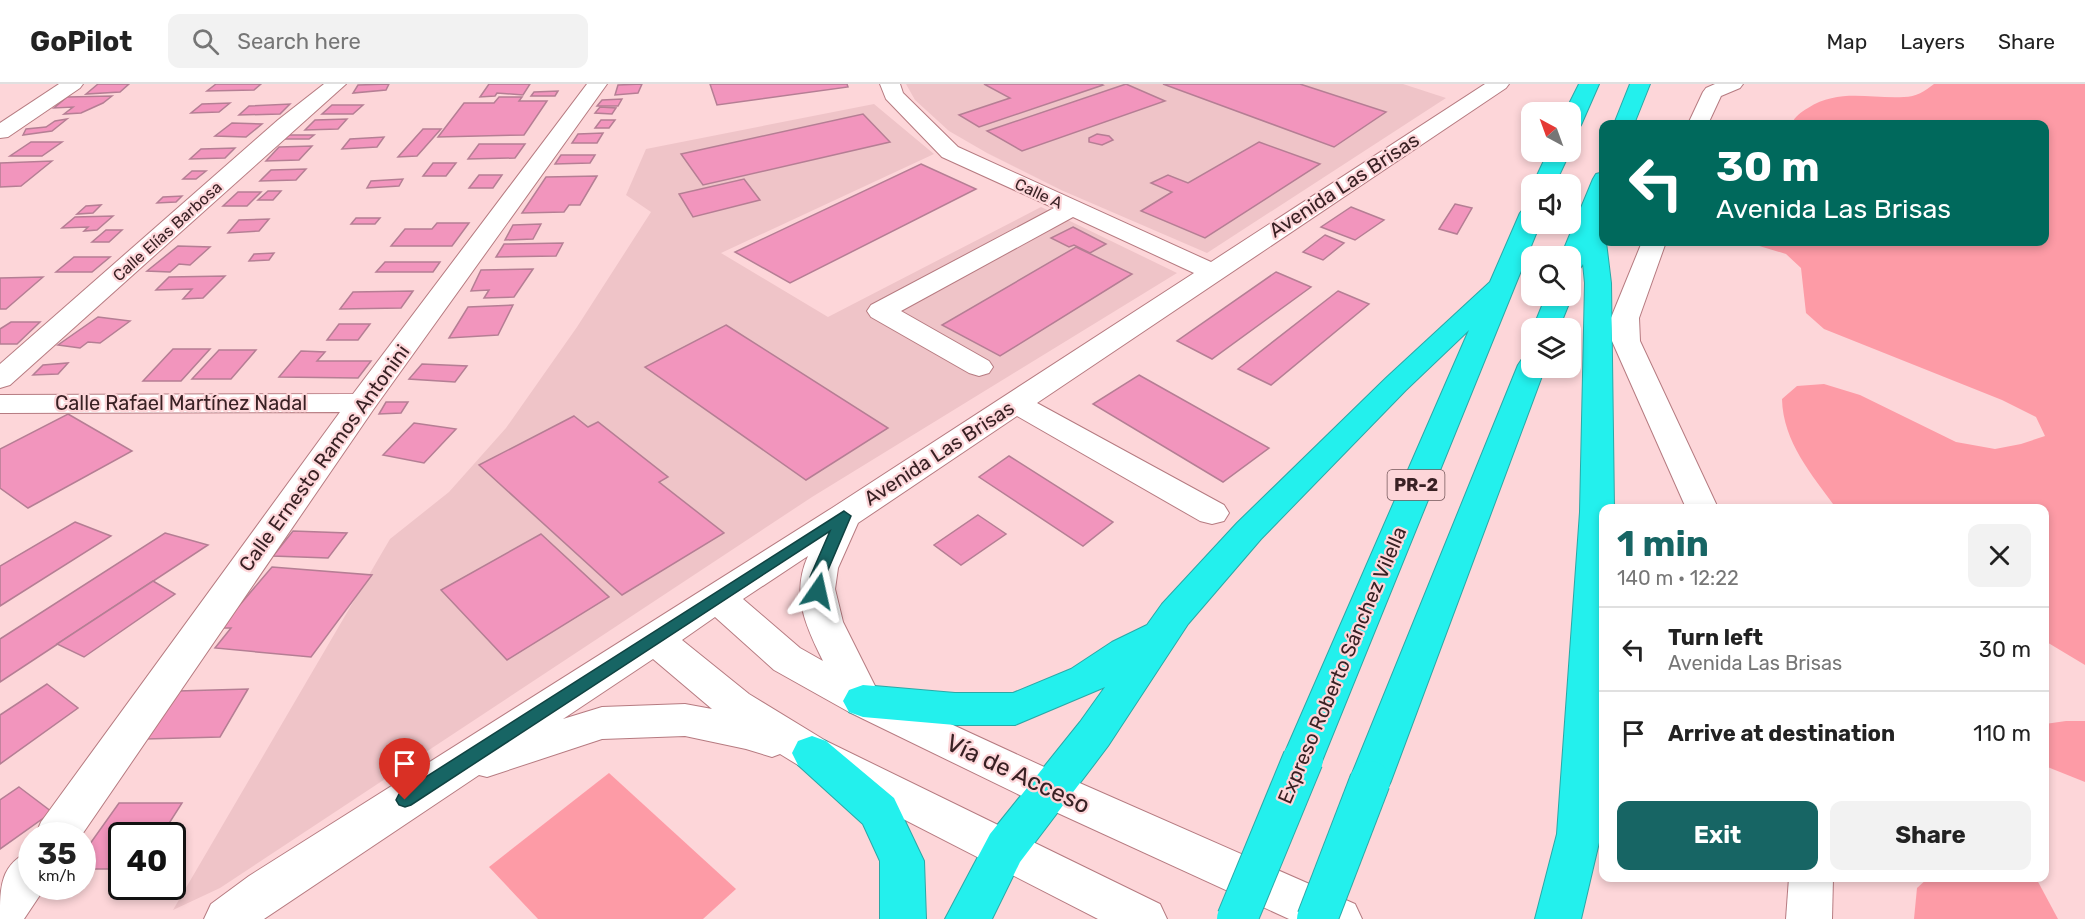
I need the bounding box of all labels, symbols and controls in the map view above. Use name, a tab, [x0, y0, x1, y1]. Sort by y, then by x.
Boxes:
search box	[168, 14, 588, 68]
text: GoPilot	[30, 25, 132, 58]
icon: search	[189, 25, 222, 58]
text: Search here	[237, 28, 361, 55]
text: Map	[1826, 29, 1867, 54]
text: Layers	[1900, 29, 1965, 54]
text: Share	[1998, 29, 2055, 54]
north arrow	[1521, 102, 1581, 162]
map controls	[1521, 102, 1581, 378]
street label: Avenida Las Brisas	[1264, 128, 1424, 242]
text: 30 m	[1716, 142, 1820, 192]
icon: left	[1617, 144, 1695, 222]
street label: Calle A	[1012, 174, 1066, 213]
button: sound	[1521, 174, 1581, 234]
street label: Calle Elías Barbosa	[109, 178, 226, 285]
text: Avenida Las Brisas	[1716, 193, 1951, 225]
button: search	[1521, 246, 1581, 306]
button: layers	[1521, 318, 1581, 378]
street label: Calle Ernesto Ramos Antonini	[234, 340, 414, 576]
street label: Calle Rafael Martínez Nadal	[55, 391, 307, 415]
street label: Avenida Las Brisas	[859, 396, 1019, 510]
road number: PR-2	[1388, 470, 1444, 500]
text: 1 min	[1617, 522, 1709, 565]
street label: Expreso Roberto Sánchez Vilella	[1273, 523, 1411, 807]
button: close	[1968, 524, 2031, 587]
position arrow	[786, 559, 850, 623]
text: 140 m · 12:22	[1617, 566, 1739, 590]
text: Turn left	[1668, 624, 1763, 651]
icon: left	[1617, 633, 1650, 666]
text: 30 m	[1979, 636, 2031, 663]
text: Avenida Las Brisas	[1668, 651, 1842, 675]
icon: arrive	[1617, 717, 1650, 750]
text: Arrive at destination	[1668, 720, 1895, 747]
text: 110 m	[1973, 720, 2031, 747]
street label: Vía de Acceso	[942, 728, 1094, 820]
pin	[379, 738, 430, 800]
icon: arrive	[388, 747, 421, 780]
button: Exit	[1617, 801, 1818, 870]
button: Share	[1830, 801, 2031, 870]
speed limit sign: 40	[108, 822, 186, 900]
text: 35	[37, 836, 77, 872]
text: km/h	[38, 867, 76, 885]

